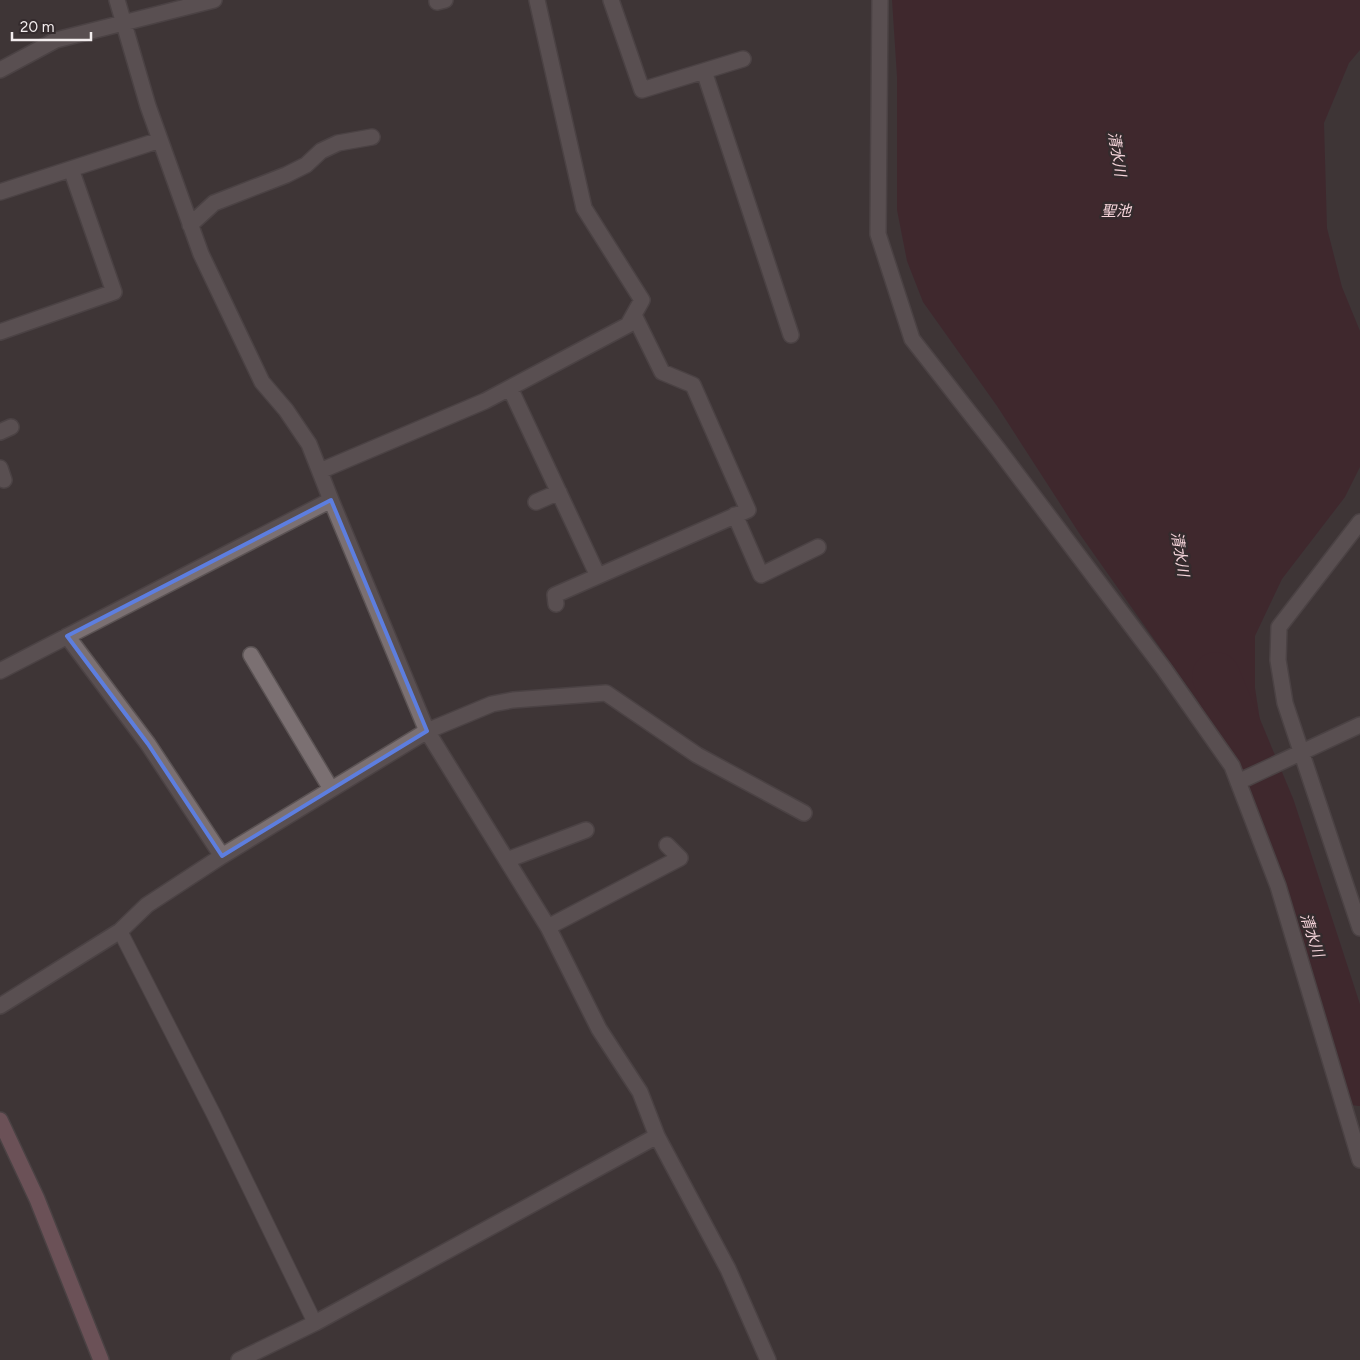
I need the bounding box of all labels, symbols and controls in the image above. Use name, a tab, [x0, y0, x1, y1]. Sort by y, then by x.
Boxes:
scale bar	[12, 10, 91, 42]
text: 20 m	[20, 18, 54, 36]
water label: 清水川	[1105, 130, 1130, 180]
water label: 聖池	[1101, 202, 1133, 220]
water label: 清水川	[1168, 530, 1193, 580]
water label: 清水川	[1296, 911, 1328, 961]

